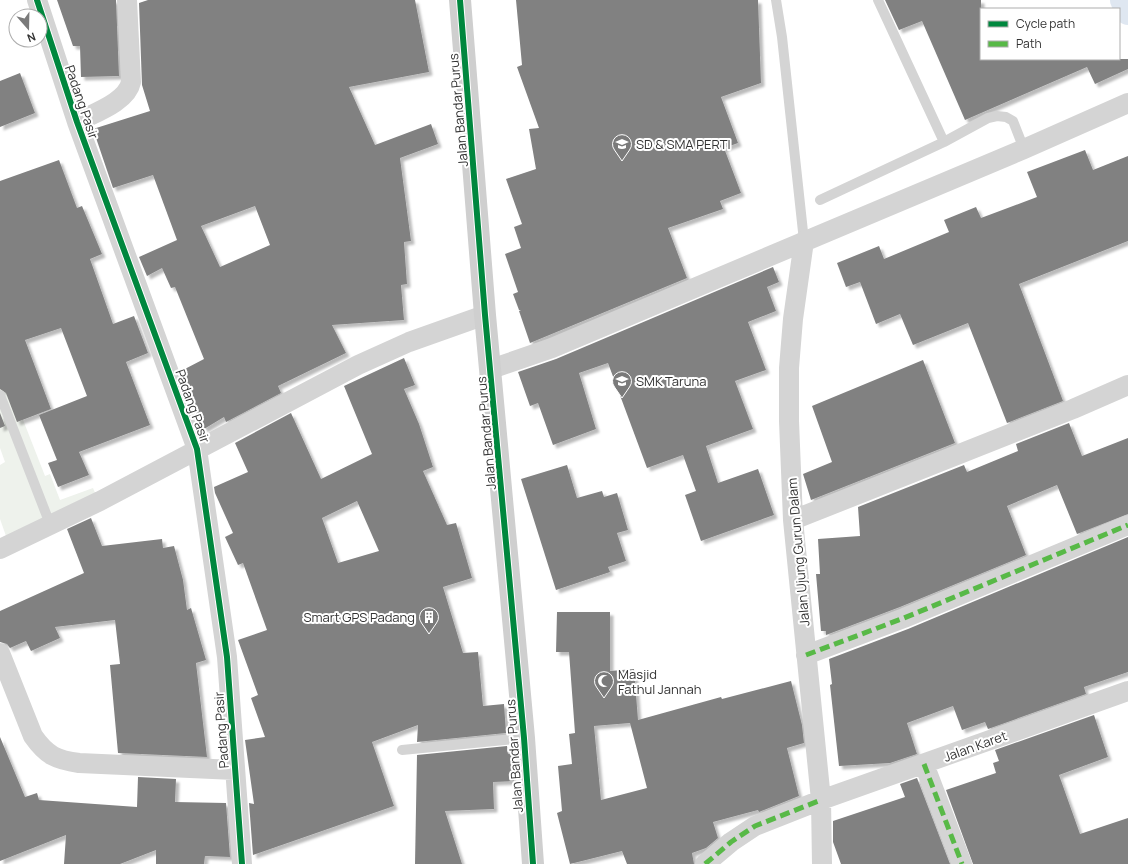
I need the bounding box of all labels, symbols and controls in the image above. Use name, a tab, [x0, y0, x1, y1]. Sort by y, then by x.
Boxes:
north arrow	[8, 8, 48, 48]
legend	[980, 8, 1120, 60]
text: Cycle path	[1016, 15, 1075, 32]
text: N	[25, 29, 38, 46]
text: Path	[1016, 35, 1042, 52]
street label: Jalan Bandar Purus	[444, 52, 472, 167]
street label: Padang Pasir	[61, 63, 103, 142]
school or university icon: SD & SMA PERTI	[611, 133, 633, 161]
place label: SD & SMA PERTI	[636, 135, 730, 153]
street label: Padang Pasir	[171, 367, 215, 446]
school or university icon: SMK Taruna	[611, 370, 633, 398]
place label: SMK Taruna	[636, 372, 706, 390]
street label: Jalan Bandar Purus	[472, 375, 500, 490]
street label: Jalan Ujung Gurun Dalam	[783, 477, 813, 627]
building icon: Smart GPS Padang	[418, 606, 440, 634]
place label: Smart GPS Padang	[304, 608, 415, 626]
place label: Masjid Fathul Jannah	[618, 665, 701, 698]
mosque icon: Masjid Fathul Jannah	[593, 670, 615, 698]
street label: Padang Pasir	[209, 691, 233, 769]
street label: Jalan Bandar Purus	[501, 698, 527, 813]
street label: Jalan Karet	[941, 726, 1009, 766]

